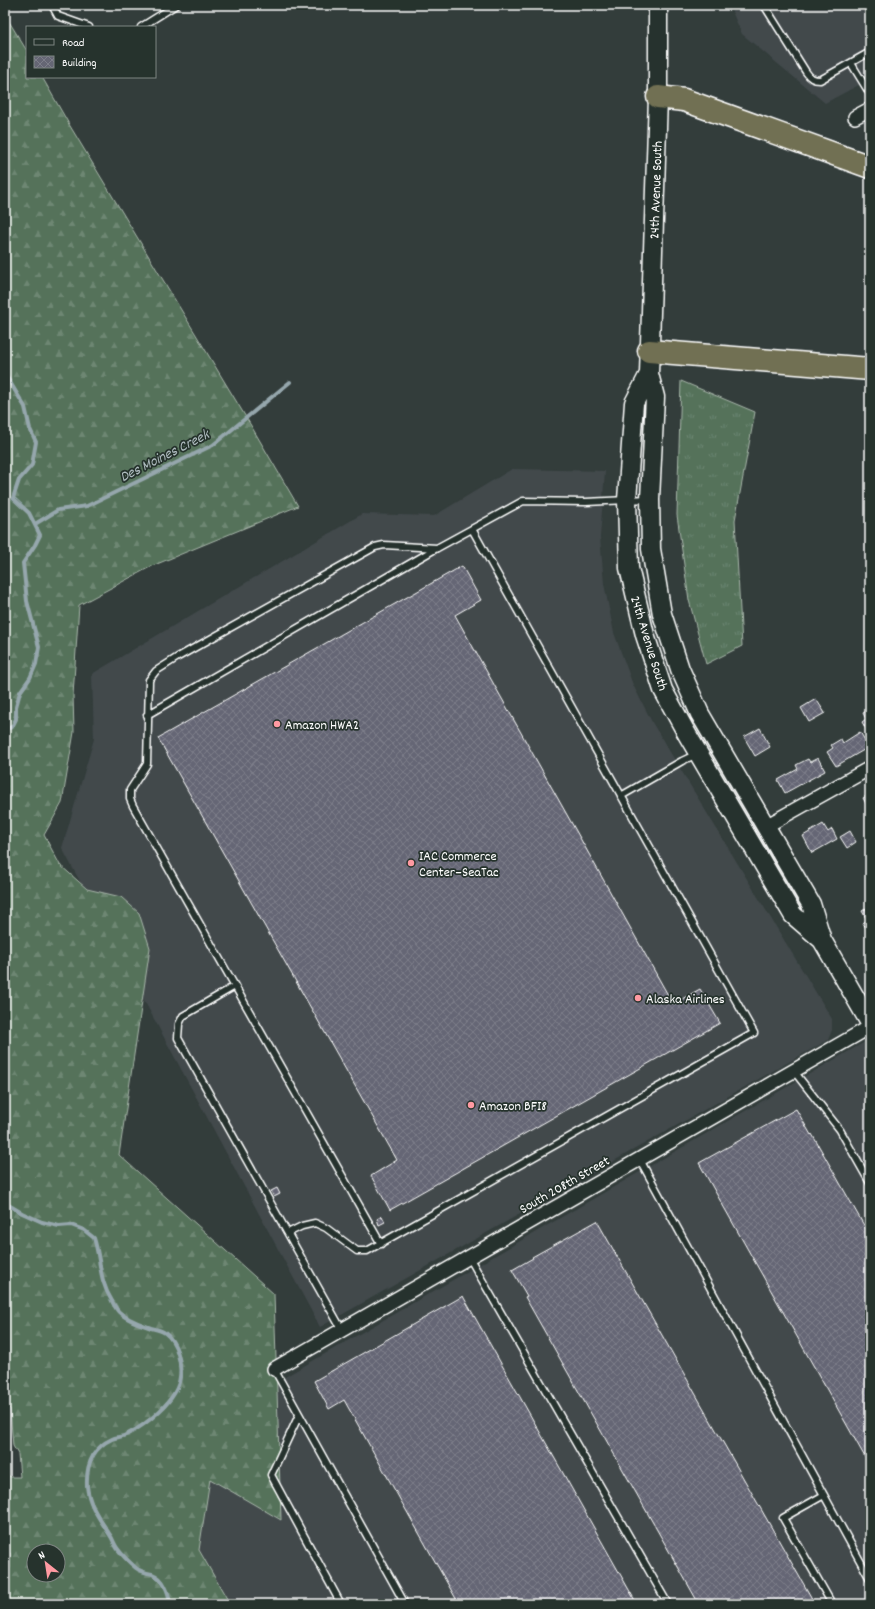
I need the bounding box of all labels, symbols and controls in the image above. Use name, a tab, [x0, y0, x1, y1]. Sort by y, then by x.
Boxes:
legend	[26, 26, 156, 78]
text: Road	[62, 35, 84, 52]
text: Building	[62, 55, 97, 72]
street label: 24th Avenue South	[645, 141, 669, 240]
water label: Des Moines Creek	[116, 424, 215, 489]
street label: 24th Avenue South	[624, 594, 672, 693]
place label: Amazon HWA2	[285, 716, 359, 736]
marker: Amazon HWA2	[272, 719, 282, 729]
place label: IAC Commerce Center–SeaTac	[419, 847, 499, 883]
marker: IAC Commerce Center–SeaTac	[406, 858, 416, 868]
place label: Alaska Airlines	[646, 990, 725, 1010]
marker: Alaska Airlines	[633, 993, 643, 1003]
place label: Amazon BFI8	[479, 1097, 547, 1117]
marker: Amazon BFI8	[466, 1100, 476, 1110]
street label: South 208th Street	[516, 1152, 614, 1220]
north arrow	[26, 1543, 66, 1583]
text: N	[36, 1548, 49, 1564]

